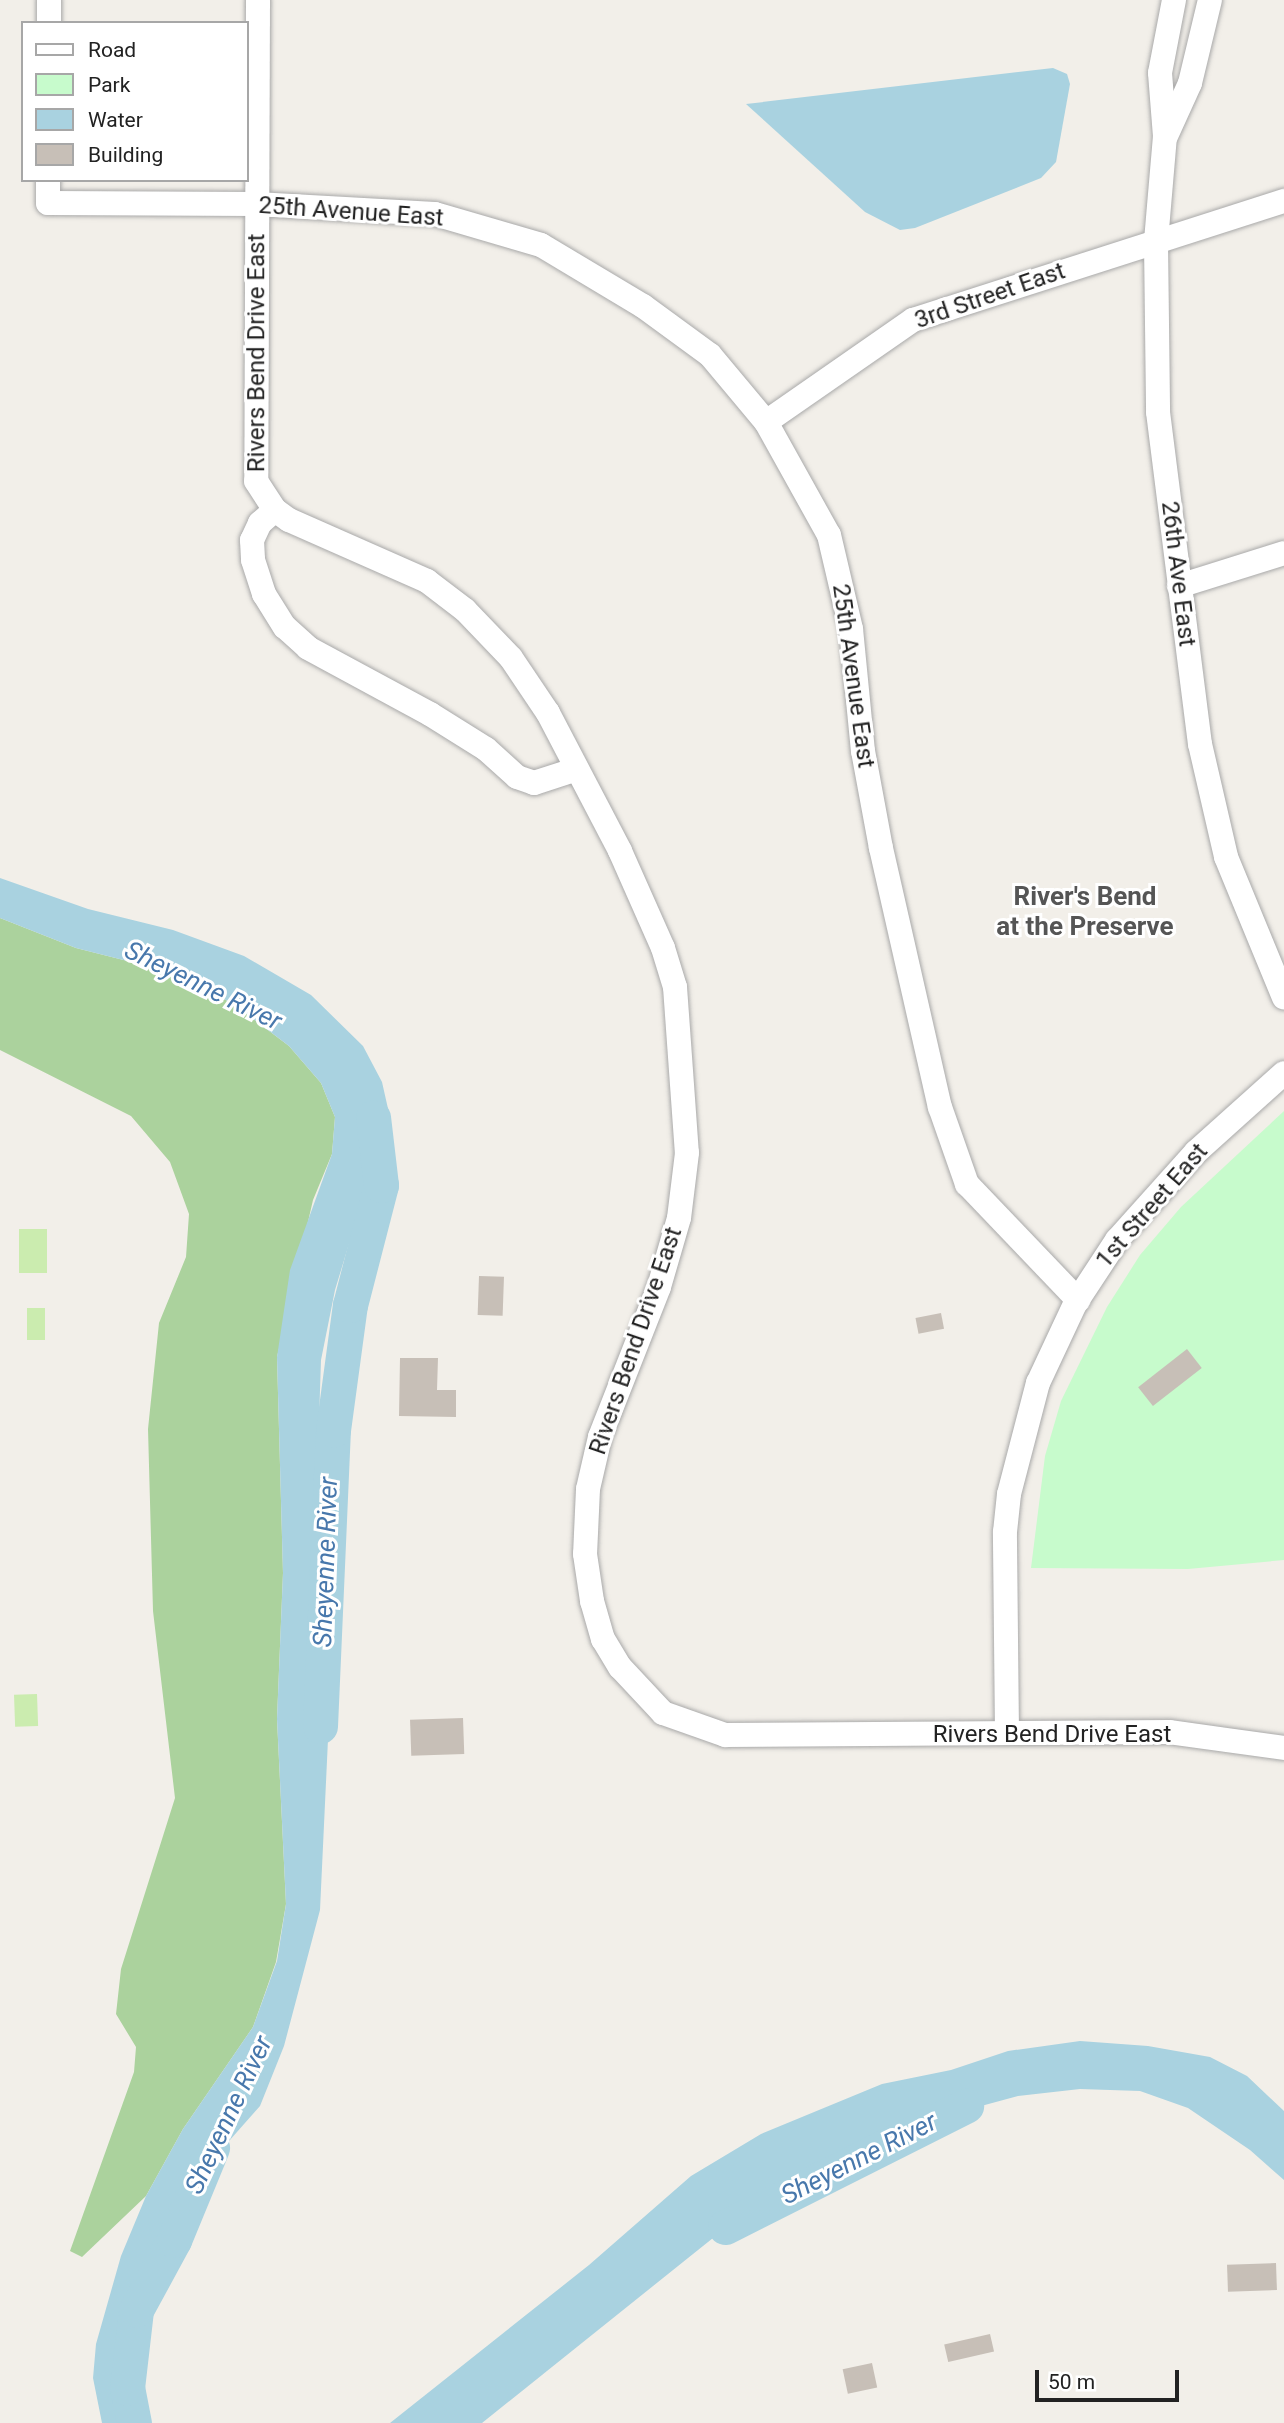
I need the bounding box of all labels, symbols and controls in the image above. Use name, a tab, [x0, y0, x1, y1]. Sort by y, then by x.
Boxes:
legend	[21, 21, 248, 182]
text: Road	[88, 38, 136, 62]
text: Park	[88, 73, 130, 97]
text: Water	[88, 108, 143, 132]
text: Building	[88, 143, 163, 167]
street label: 25th Avenue East	[258, 191, 444, 233]
street label: Rivers Bend Drive East	[243, 234, 271, 472]
street label: 3rd Street East	[911, 257, 1069, 335]
street label: 26th Ave East	[1155, 500, 1201, 648]
street label: 25th Avenue East	[826, 582, 880, 770]
district label: River's Bend at the Preserve	[996, 881, 1174, 942]
water label: Sheyenne River	[120, 935, 286, 1037]
street label: 1st Street East	[1090, 1138, 1214, 1274]
street label: Rivers Bend Drive East	[584, 1224, 688, 1458]
water label: Sheyenne River	[307, 1476, 345, 1648]
street label: Rivers Bend Drive East	[933, 1721, 1171, 1749]
water label: Sheyenne River	[179, 2031, 279, 2199]
water label: Sheyenne River	[776, 2106, 942, 2212]
scale bar	[1039, 2356, 1182, 2400]
text: 50 m	[1048, 2370, 1095, 2394]

